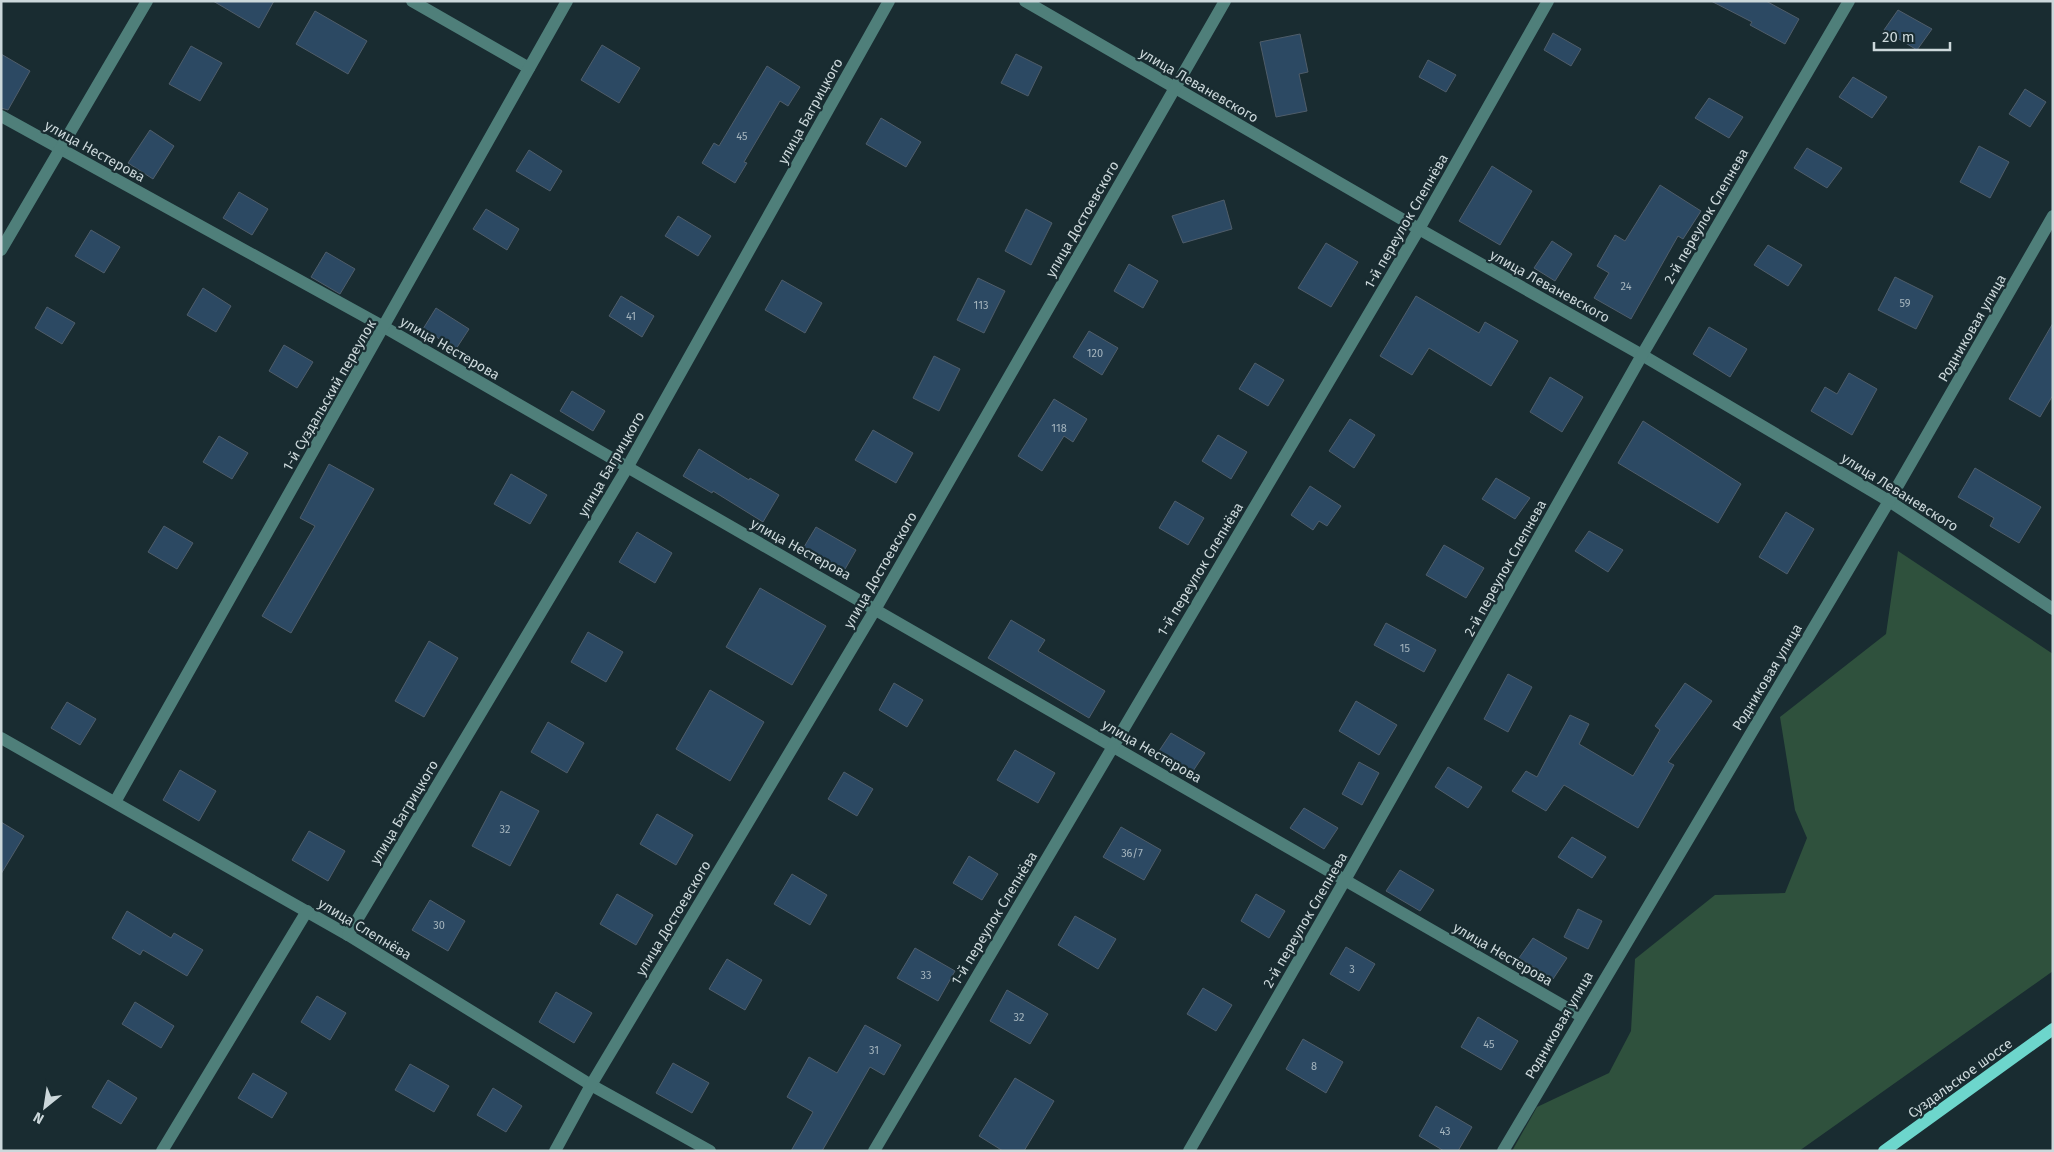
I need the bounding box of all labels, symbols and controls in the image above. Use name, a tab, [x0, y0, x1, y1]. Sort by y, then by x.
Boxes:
scale bar	[1874, 20, 1950, 52]
text: 20 m	[1882, 28, 1915, 46]
street label: улица Леваневского	[1136, 44, 1261, 126]
street label: улица Багрицкого	[774, 55, 847, 167]
street label: улица Нестерова	[42, 117, 148, 186]
house number: 45	[736, 130, 748, 143]
street label: 2-й переулок Слепнева	[1661, 146, 1752, 287]
street label: 1-й переулок Слепнёва	[1361, 151, 1452, 292]
street label: улица Достоевского	[1042, 158, 1123, 280]
street label: улица Леваневского	[1487, 246, 1613, 326]
street label: Родниковая улица	[1935, 271, 2010, 385]
house number: 24	[1621, 280, 1632, 293]
house number: 59	[1899, 297, 1911, 310]
house number: 113	[974, 299, 988, 312]
house number: 41	[626, 310, 636, 323]
street label: улица Нестерова	[397, 313, 503, 384]
street label: 1-й Суздальский переулок	[279, 316, 380, 474]
house number: 120	[1087, 347, 1103, 360]
street label: улица Багрицкого	[574, 409, 648, 520]
house number: 118	[1051, 422, 1067, 435]
street label: улица Леваневского	[1838, 450, 1961, 535]
street label: 2-й переулок Слепнева	[1461, 497, 1550, 639]
street label: 1-й переулок Слепнёва	[1154, 499, 1247, 639]
street label: улица Достоевского	[840, 509, 921, 631]
street label: улица Нестерова	[748, 515, 854, 584]
street label: Родниковая улица	[1729, 621, 1806, 734]
house number: 15	[1400, 642, 1411, 655]
street label: улица Нестерова	[1099, 716, 1205, 787]
street label: улица Багрицкого	[367, 757, 442, 867]
house number: 32	[500, 823, 510, 836]
house number: 36/7	[1121, 847, 1143, 860]
street label: 1-й переулок Слепнёва	[948, 848, 1041, 988]
street label: 2-й переулок Слепнева	[1260, 850, 1351, 991]
street label: улица Достоевского	[632, 857, 715, 979]
street label: улица Слепнёва	[315, 895, 414, 964]
house number: 30	[433, 919, 445, 932]
street label: улица Нестерова	[1450, 919, 1556, 990]
house number: 3	[1349, 963, 1355, 976]
street label: Родниковая улица	[1522, 968, 1597, 1082]
house number: 33	[921, 969, 931, 982]
house number: 32	[1014, 1011, 1024, 1024]
street label: Суздальское шоссе	[1905, 1035, 2016, 1122]
house number: 45	[1483, 1038, 1495, 1051]
house number: 31	[869, 1044, 879, 1057]
house number: 8	[1311, 1060, 1317, 1073]
north arrow	[20, 1082, 70, 1132]
text: N	[30, 1108, 47, 1128]
house number: 43	[1439, 1125, 1451, 1138]

